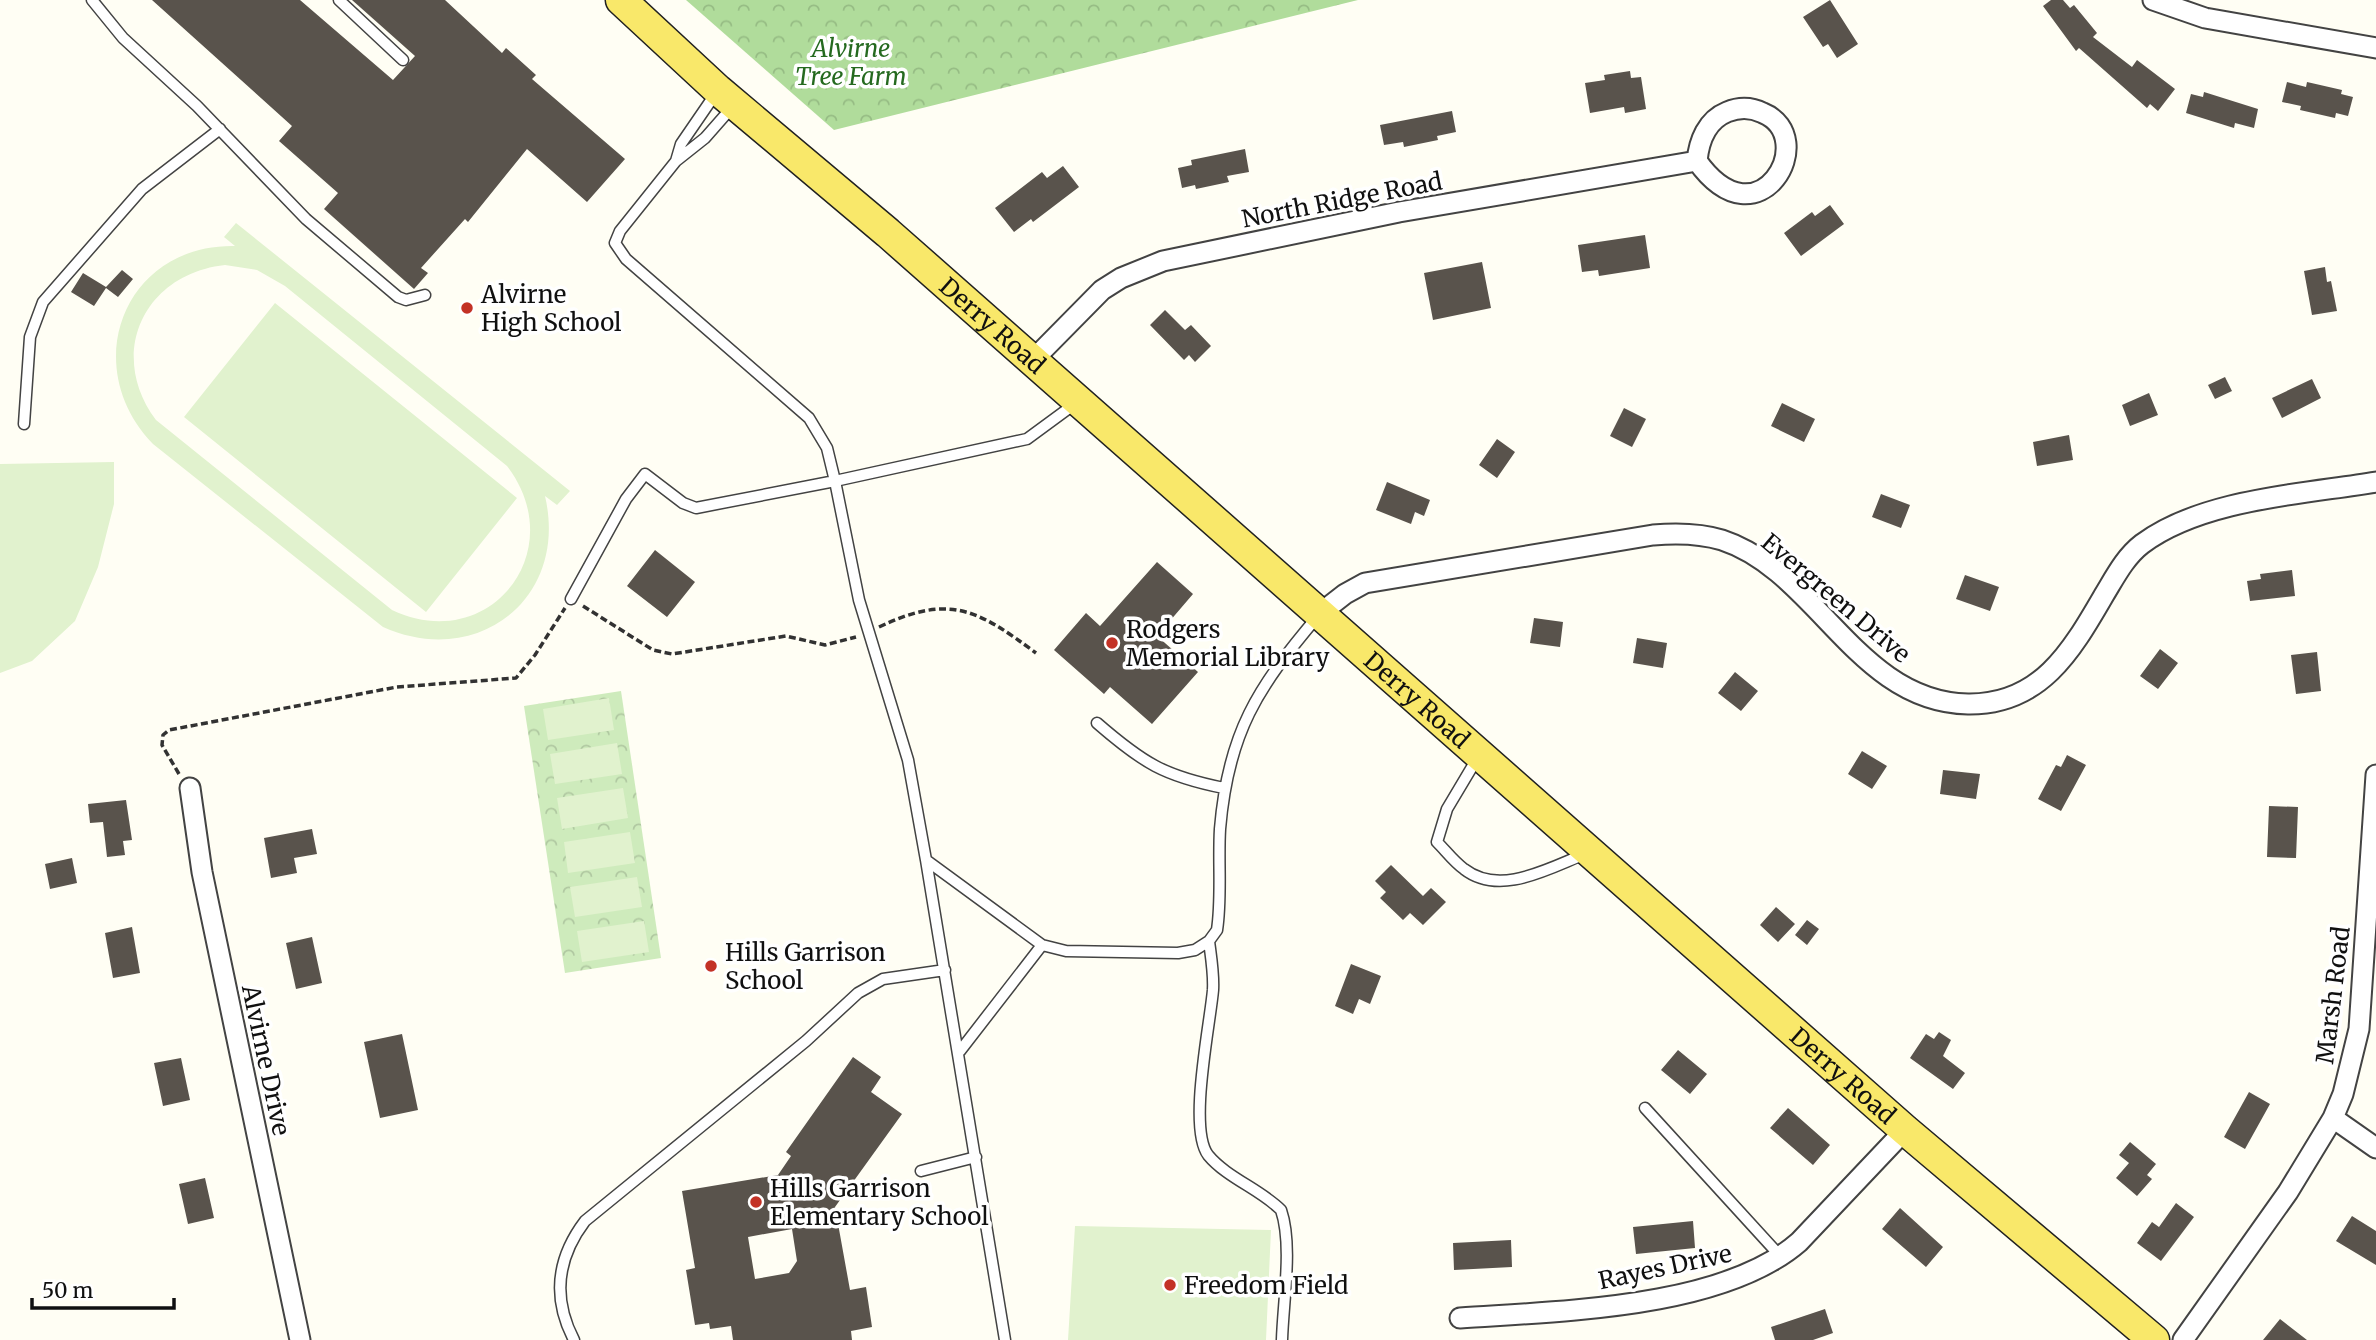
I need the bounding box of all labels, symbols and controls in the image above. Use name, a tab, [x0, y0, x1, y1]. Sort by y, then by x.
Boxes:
park label: Alvirne Tree Farm	[795, 33, 907, 92]
street label: North Ridge Road	[1239, 165, 1445, 235]
street label: Derry Road	[933, 270, 1052, 380]
place label: Alvirne High School	[480, 279, 622, 338]
marker: Alvirne High School	[459, 300, 475, 316]
street label: Evergreen Drive	[1755, 527, 1917, 669]
place label: Rodgers Memorial Library	[1126, 614, 1330, 673]
marker: Rodgers Memorial Library	[1104, 635, 1120, 651]
street label: Derry Road	[1358, 645, 1477, 755]
street label: Marsh Road	[2309, 924, 2357, 1066]
place label: Hills Garrison School	[725, 937, 886, 996]
marker: Hills Garrison School	[703, 958, 719, 974]
street label: Alvirne Drive	[235, 981, 297, 1138]
street label: Derry Road	[1784, 1020, 1903, 1130]
place label: Hills Garrison Elementary School	[770, 1173, 989, 1232]
marker: Hills Garrison Elementary School	[748, 1194, 764, 1210]
street label: Rayes Drive	[1596, 1238, 1734, 1296]
scale bar	[32, 1266, 173, 1310]
place label: Freedom Field	[1184, 1270, 1349, 1301]
text: 50 m	[42, 1277, 93, 1304]
marker: Freedom Field	[1162, 1277, 1178, 1293]

